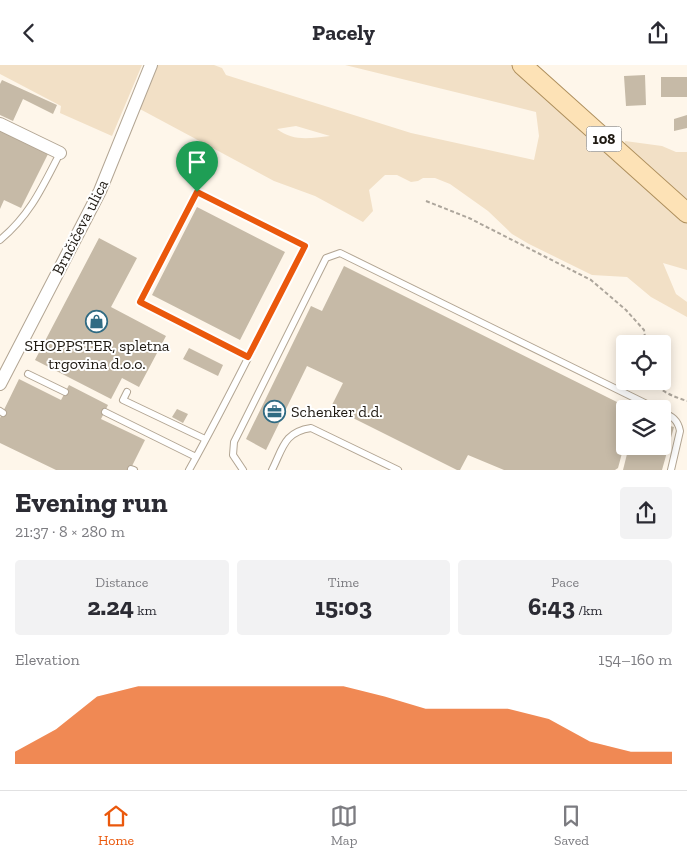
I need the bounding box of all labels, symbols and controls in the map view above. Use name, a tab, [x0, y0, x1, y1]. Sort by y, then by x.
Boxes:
icon: back	[15, 19, 43, 47]
text: Pacely	[312, 19, 375, 46]
icon: share	[644, 19, 672, 47]
road number: 108	[586, 127, 622, 151]
pin	[176, 141, 218, 192]
icon: arrive	[183, 148, 211, 176]
street label: Brnčičeva ulica	[48, 176, 112, 278]
shop icon: SHOPPSTER, spletna trgovina d.o.o.	[85, 309, 109, 333]
map controls	[616, 335, 671, 455]
button: locate	[616, 335, 671, 390]
place label: SHOPPSTER, spletna trgovina d.o.o.	[24, 336, 170, 373]
office icon: Schenker d.d.	[263, 399, 287, 423]
button: layers	[616, 400, 671, 455]
place label: Schenker d.d.	[291, 402, 383, 421]
text: Evening run	[15, 486, 168, 519]
button: share	[620, 487, 672, 539]
text: 21:37 · 8 × 280 m	[15, 522, 125, 541]
text: Distance	[95, 574, 148, 591]
text: Time	[328, 574, 359, 591]
text: Pace	[551, 574, 579, 591]
text: 2.24	[87, 591, 134, 621]
text: 15:03	[315, 591, 372, 621]
text: 6:43	[528, 591, 575, 621]
text: km	[134, 602, 157, 619]
text: /km	[575, 602, 602, 619]
text: Elevation	[15, 650, 80, 669]
text: 154–160 m	[598, 650, 672, 669]
tab: Home	[98, 802, 134, 849]
tab: Map	[330, 802, 358, 849]
tab: Saved	[554, 802, 589, 849]

